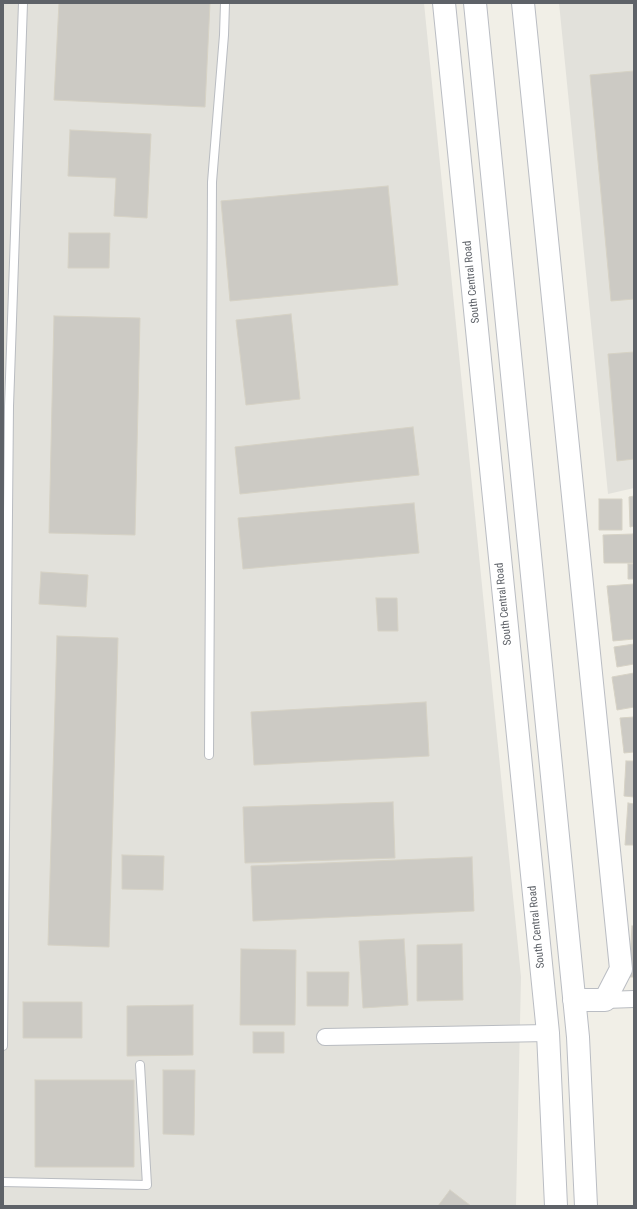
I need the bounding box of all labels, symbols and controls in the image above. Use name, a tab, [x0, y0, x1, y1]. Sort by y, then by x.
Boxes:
street label: South Central Road	[461, 240, 483, 324]
street label: South Central Road	[493, 562, 515, 646]
street label: South Central Road	[526, 885, 548, 969]

